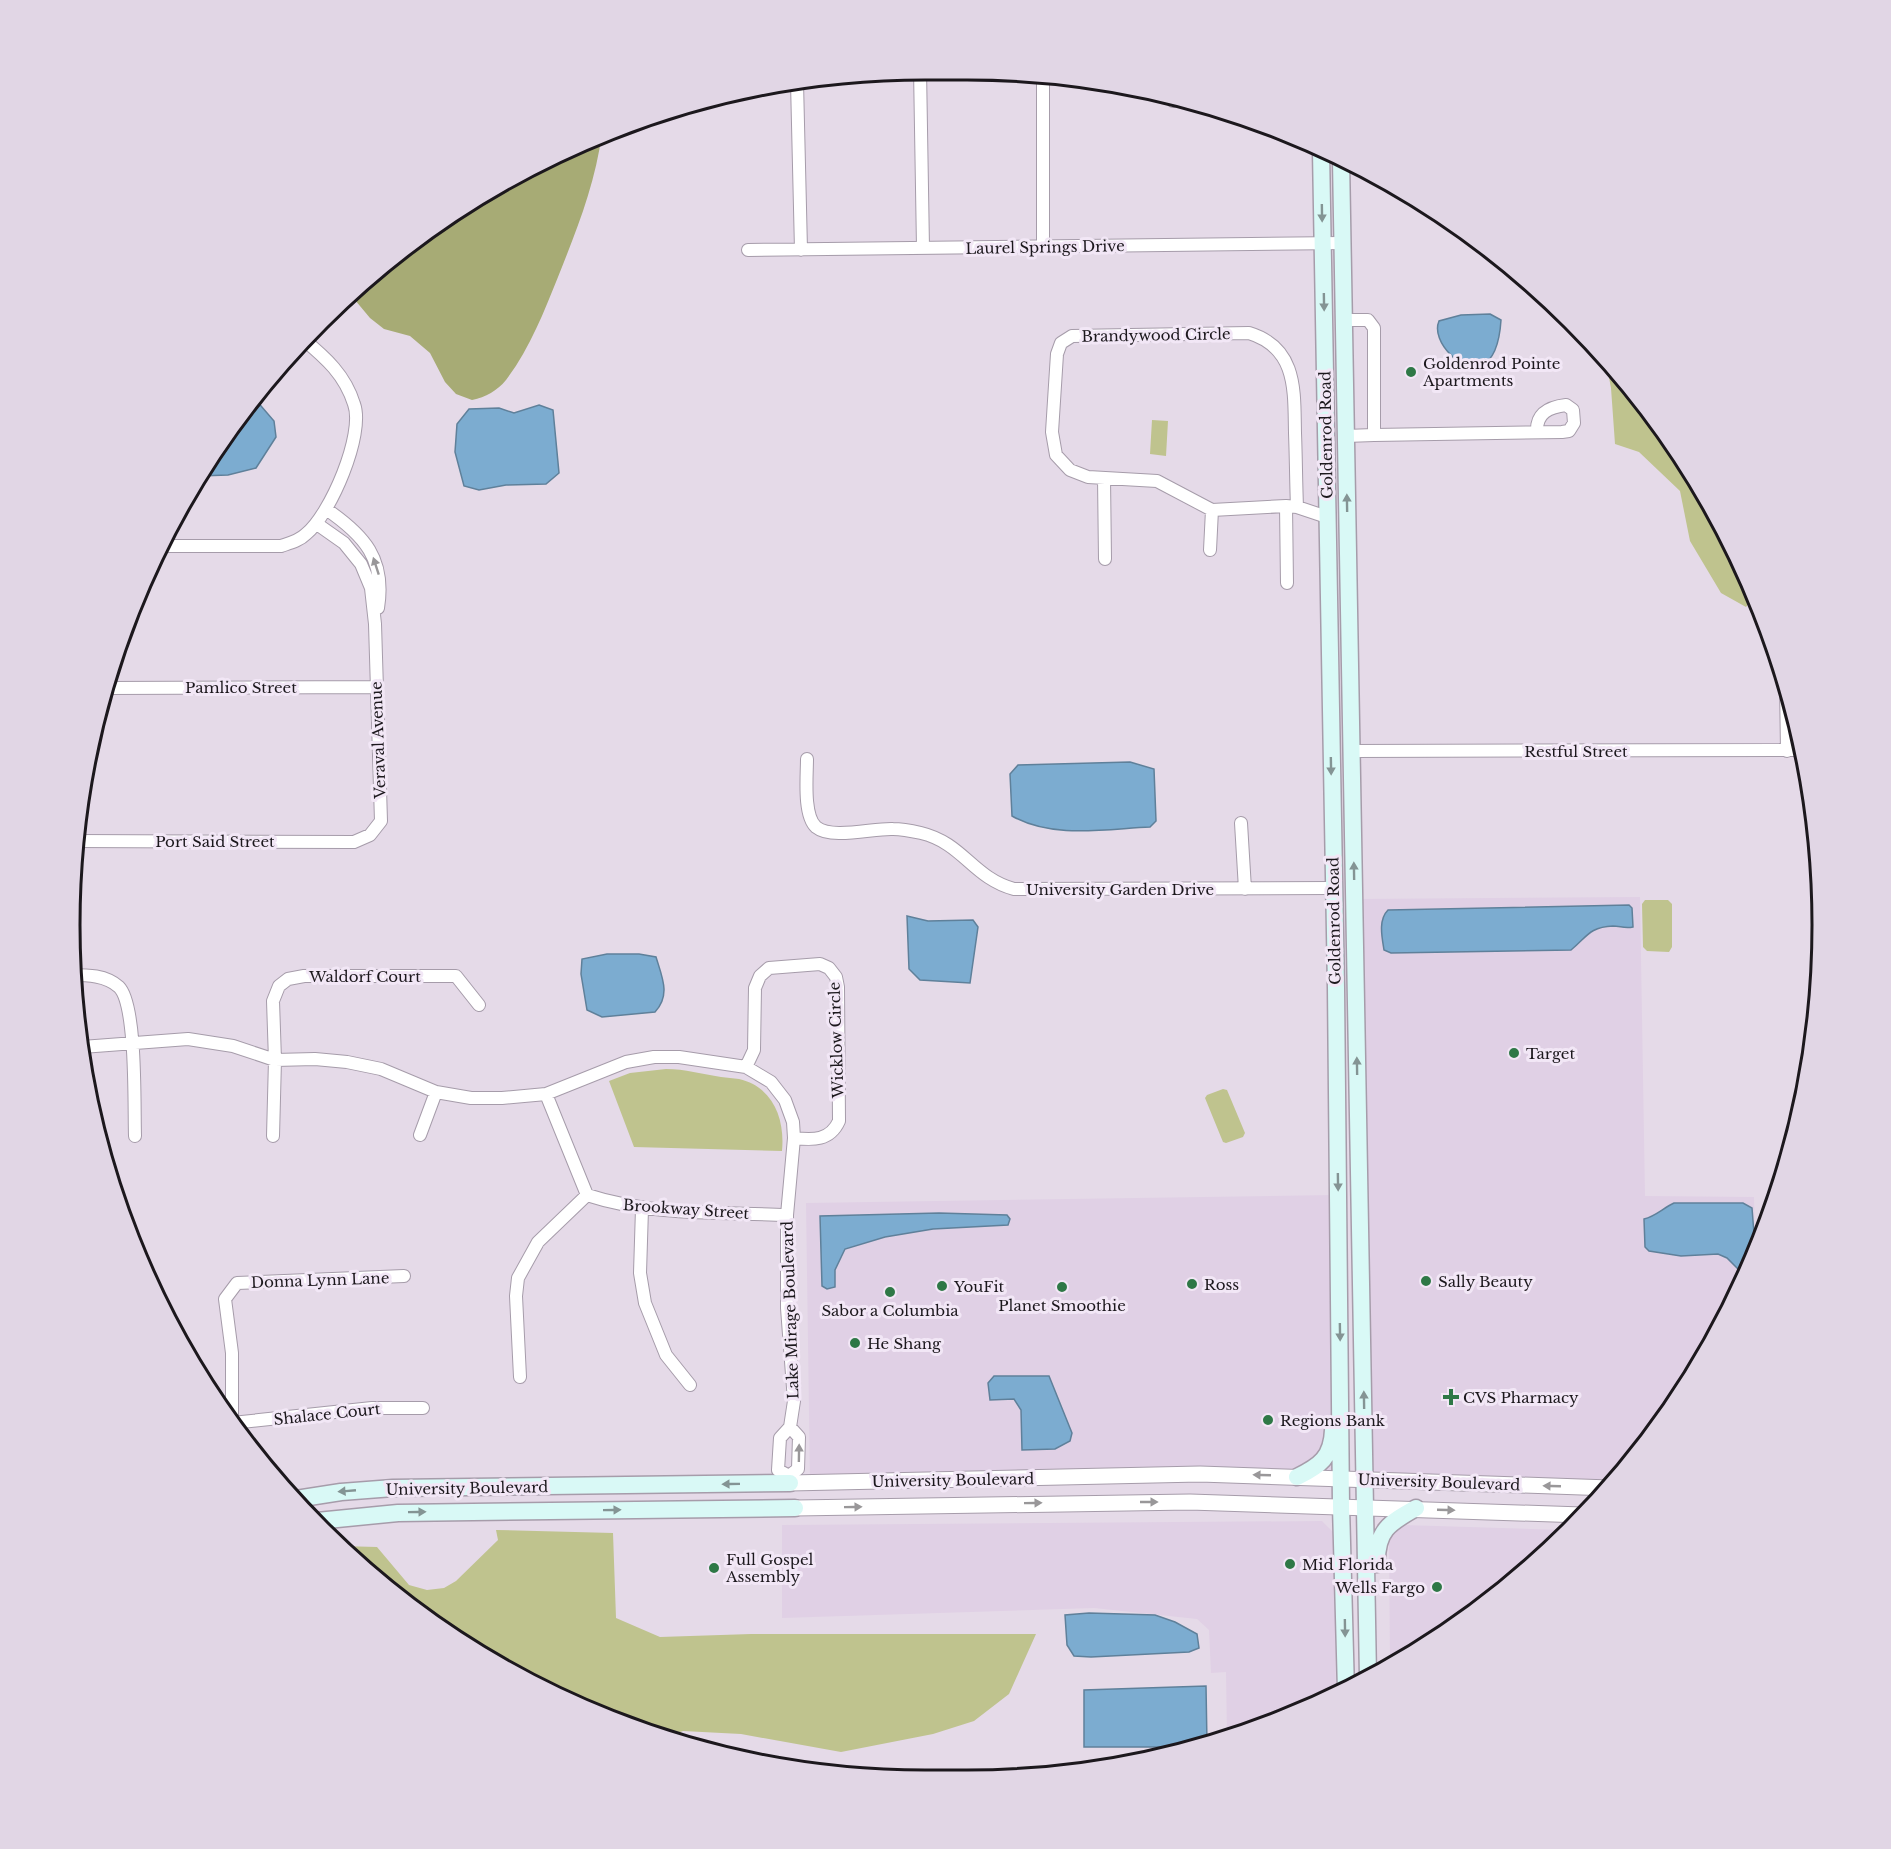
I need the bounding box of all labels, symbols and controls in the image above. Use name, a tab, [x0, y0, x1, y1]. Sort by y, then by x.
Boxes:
one-way arrow	[1318, 203, 1327, 222]
street label: Laurel Springs Drive	[965, 236, 1125, 258]
one-way arrow	[1319, 292, 1329, 311]
street label: Brandywood Circle	[1081, 324, 1231, 346]
place label: Goldenrod Pointe Apartments	[1422, 354, 1560, 390]
marker: Goldenrod Pointe Apartments	[1404, 365, 1418, 379]
street label: Goldenrod Road	[1315, 371, 1337, 499]
one-way arrow	[1342, 494, 1352, 513]
one-way arrow	[371, 557, 380, 575]
street label: Pamlico Street	[185, 678, 297, 697]
street label: Veraval Avenue	[366, 681, 390, 800]
street label: Restful Street	[1524, 742, 1628, 761]
one-way arrow	[1326, 757, 1336, 776]
street label: Port Said Street	[155, 832, 275, 851]
street label: Goldenrod Road	[1323, 857, 1345, 985]
one-way arrow	[1349, 861, 1359, 880]
street label: University Garden Drive	[1026, 880, 1214, 899]
street label: Waldorf Court	[308, 967, 421, 986]
street label: Wicklow Circle	[824, 981, 848, 1100]
place label: Target	[1526, 1044, 1575, 1063]
marker: Target	[1507, 1046, 1521, 1060]
one-way arrow	[1352, 1056, 1362, 1075]
one-way arrow	[1333, 1173, 1343, 1192]
street label: Brookway Street	[622, 1195, 750, 1223]
street label: Lake Mirage Boulevard	[777, 1220, 803, 1400]
street label: Donna Lynn Lane	[250, 1268, 390, 1292]
place label: Sally Beauty	[1438, 1272, 1533, 1291]
marker: Sally Beauty	[1419, 1274, 1433, 1288]
place label: Ross	[1204, 1275, 1239, 1294]
place label: YouFit	[953, 1277, 1005, 1296]
marker: Ross	[1185, 1277, 1199, 1291]
marker: YouFit	[935, 1279, 949, 1293]
marker: Planet Smoothie	[1055, 1280, 1069, 1294]
marker: Sabor a Columbia	[883, 1285, 897, 1299]
place label: Planet Smoothie	[998, 1296, 1126, 1315]
place label: Sabor a Columbia	[821, 1301, 959, 1320]
one-way arrow	[1335, 1322, 1345, 1341]
place label: He Shang	[867, 1334, 942, 1353]
marker: He Shang	[848, 1336, 862, 1350]
place label: CVS Pharmacy	[1463, 1388, 1579, 1407]
one-way arrow	[1359, 1390, 1368, 1409]
marker: CVS Pharmacy	[1444, 1390, 1458, 1404]
street label: Shalace Court	[273, 1399, 382, 1429]
place label: Regions Bank	[1280, 1411, 1386, 1430]
marker: Regions Bank	[1261, 1413, 1275, 1427]
one-way arrow	[794, 1443, 803, 1462]
street label: University Boulevard	[872, 1469, 1034, 1491]
street label: University Boulevard	[1357, 1470, 1521, 1494]
one-way arrow	[1253, 1471, 1272, 1480]
street label: University Boulevard	[386, 1477, 548, 1499]
one-way arrow	[722, 1479, 741, 1488]
one-way arrow	[1542, 1481, 1561, 1490]
one-way arrow	[338, 1487, 357, 1496]
one-way arrow	[1139, 1497, 1158, 1507]
one-way arrow	[1023, 1498, 1042, 1508]
one-way arrow	[844, 1502, 863, 1512]
one-way arrow	[602, 1505, 621, 1515]
one-way arrow	[1436, 1505, 1455, 1514]
one-way arrow	[407, 1508, 426, 1517]
place label: Full Gospel Assembly	[725, 1550, 814, 1586]
place label: Mid Florida	[1302, 1555, 1394, 1574]
marker: Mid Florida	[1283, 1557, 1297, 1571]
marker: Full Gospel Assembly	[707, 1561, 721, 1575]
place label: Wells Fargo	[1334, 1578, 1425, 1597]
marker: Wells Fargo	[1430, 1580, 1444, 1594]
one-way arrow	[1340, 1618, 1349, 1637]

